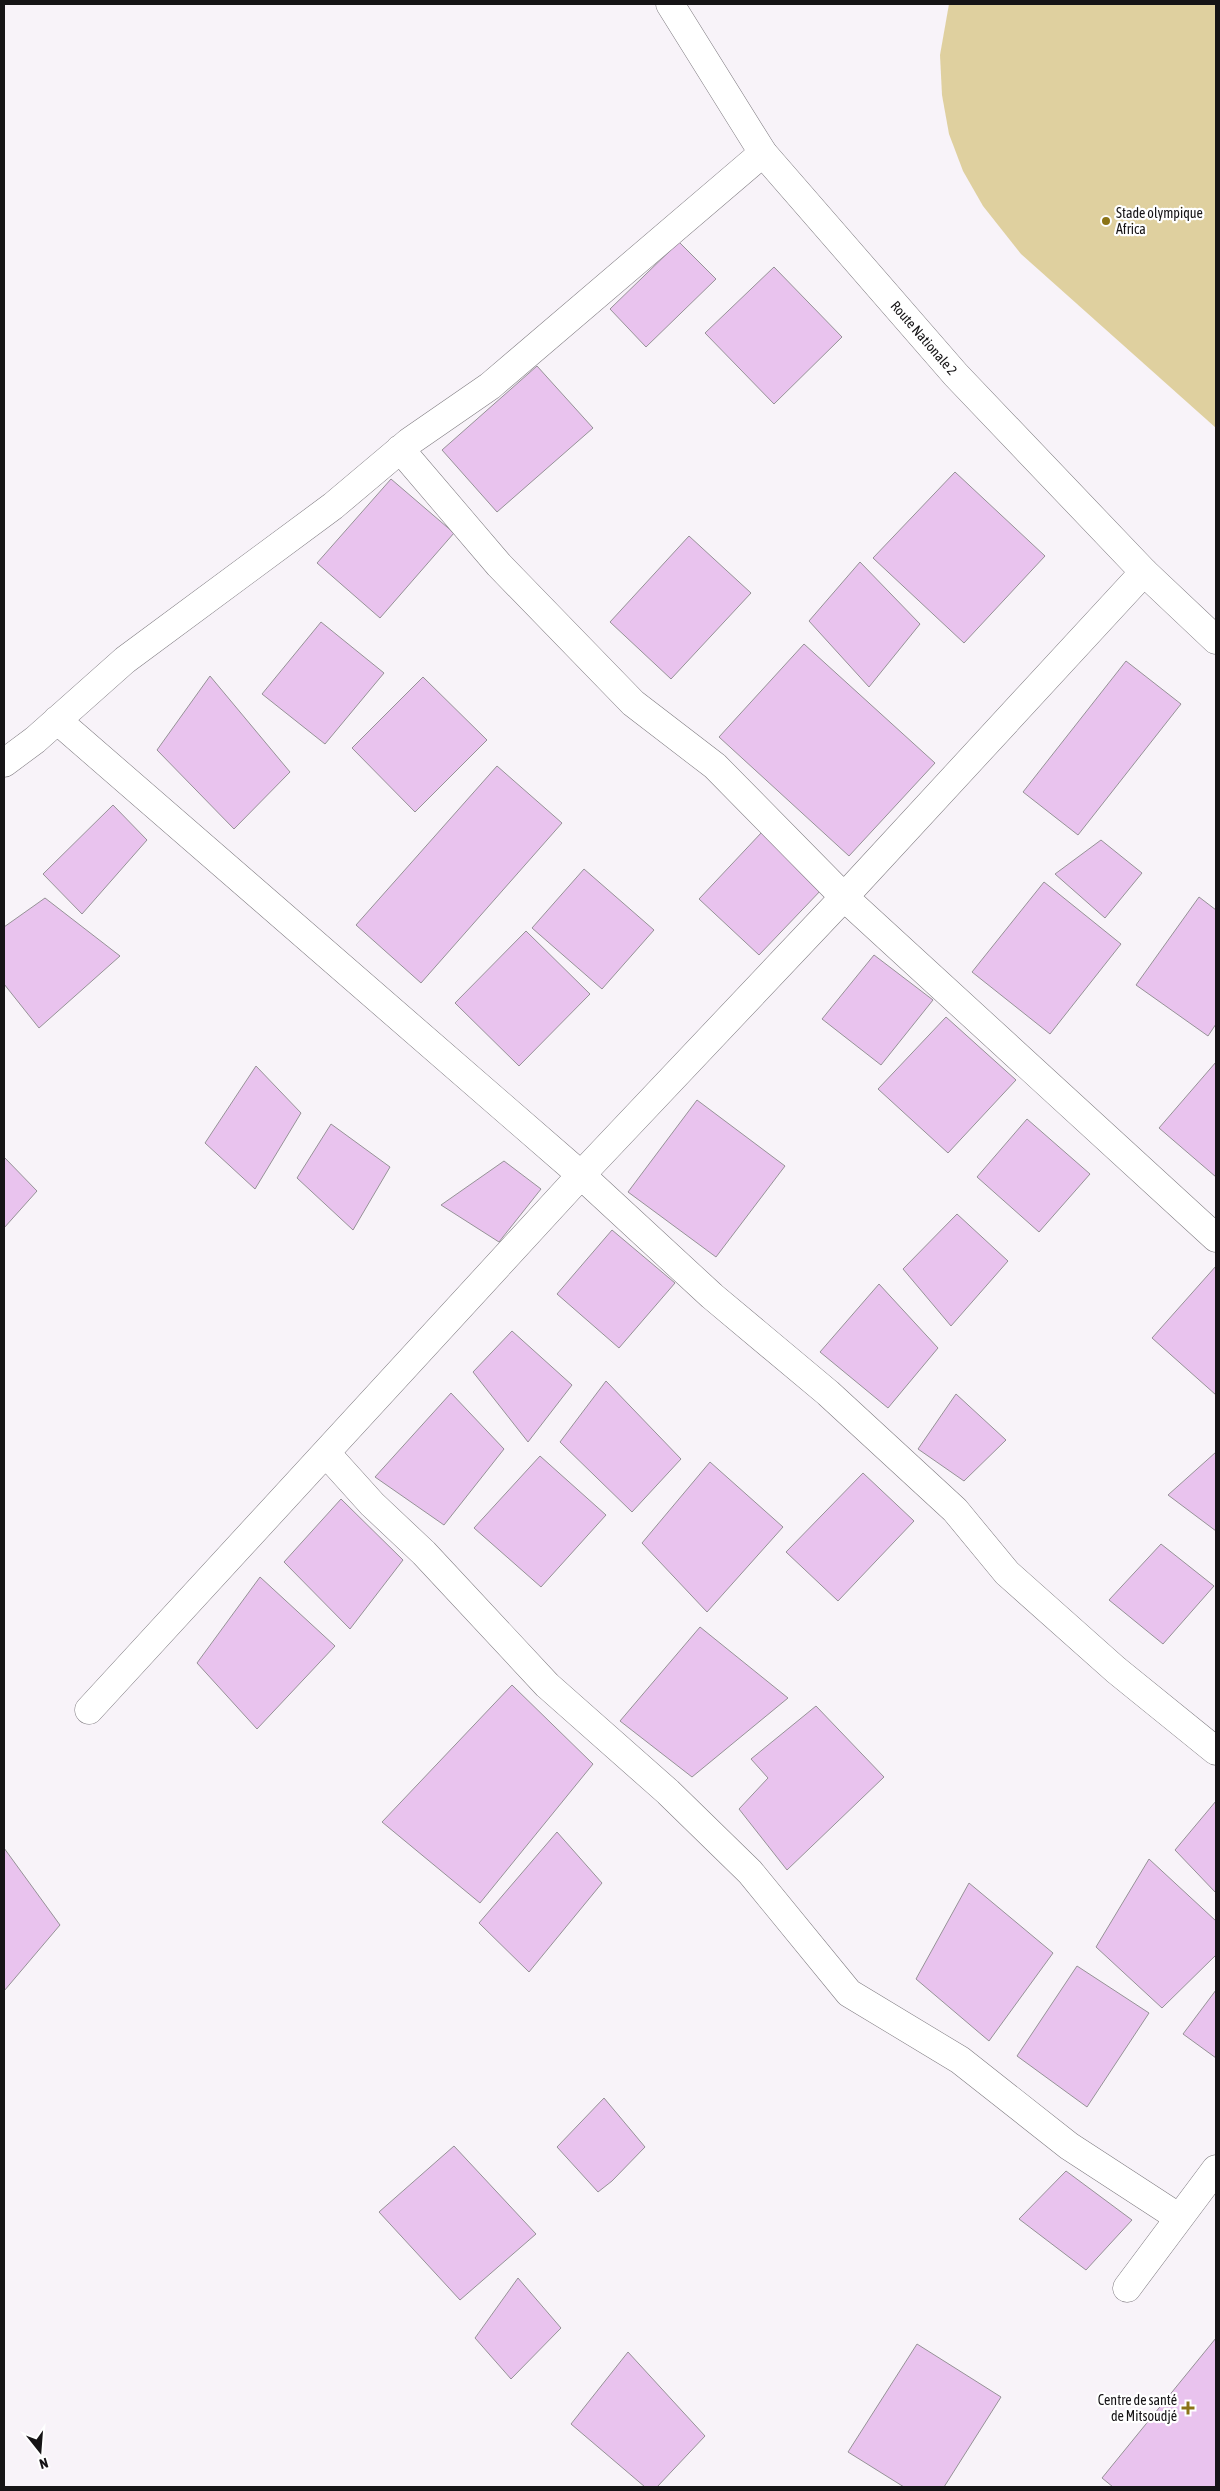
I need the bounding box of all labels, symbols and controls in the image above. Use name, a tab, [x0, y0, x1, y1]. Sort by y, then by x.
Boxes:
place label: Stade olympique Africa	[1116, 205, 1203, 237]
marker: Stade olympique Africa	[1100, 215, 1112, 227]
street label: Route Nationale 2	[888, 298, 960, 378]
place label: Centre de santé de Mitsoudjé	[1098, 2392, 1177, 2424]
marker: Centre de santé de Mitsoudjé	[1181, 2401, 1195, 2415]
north arrow	[15, 2426, 65, 2476]
text: N	[38, 2455, 50, 2472]

